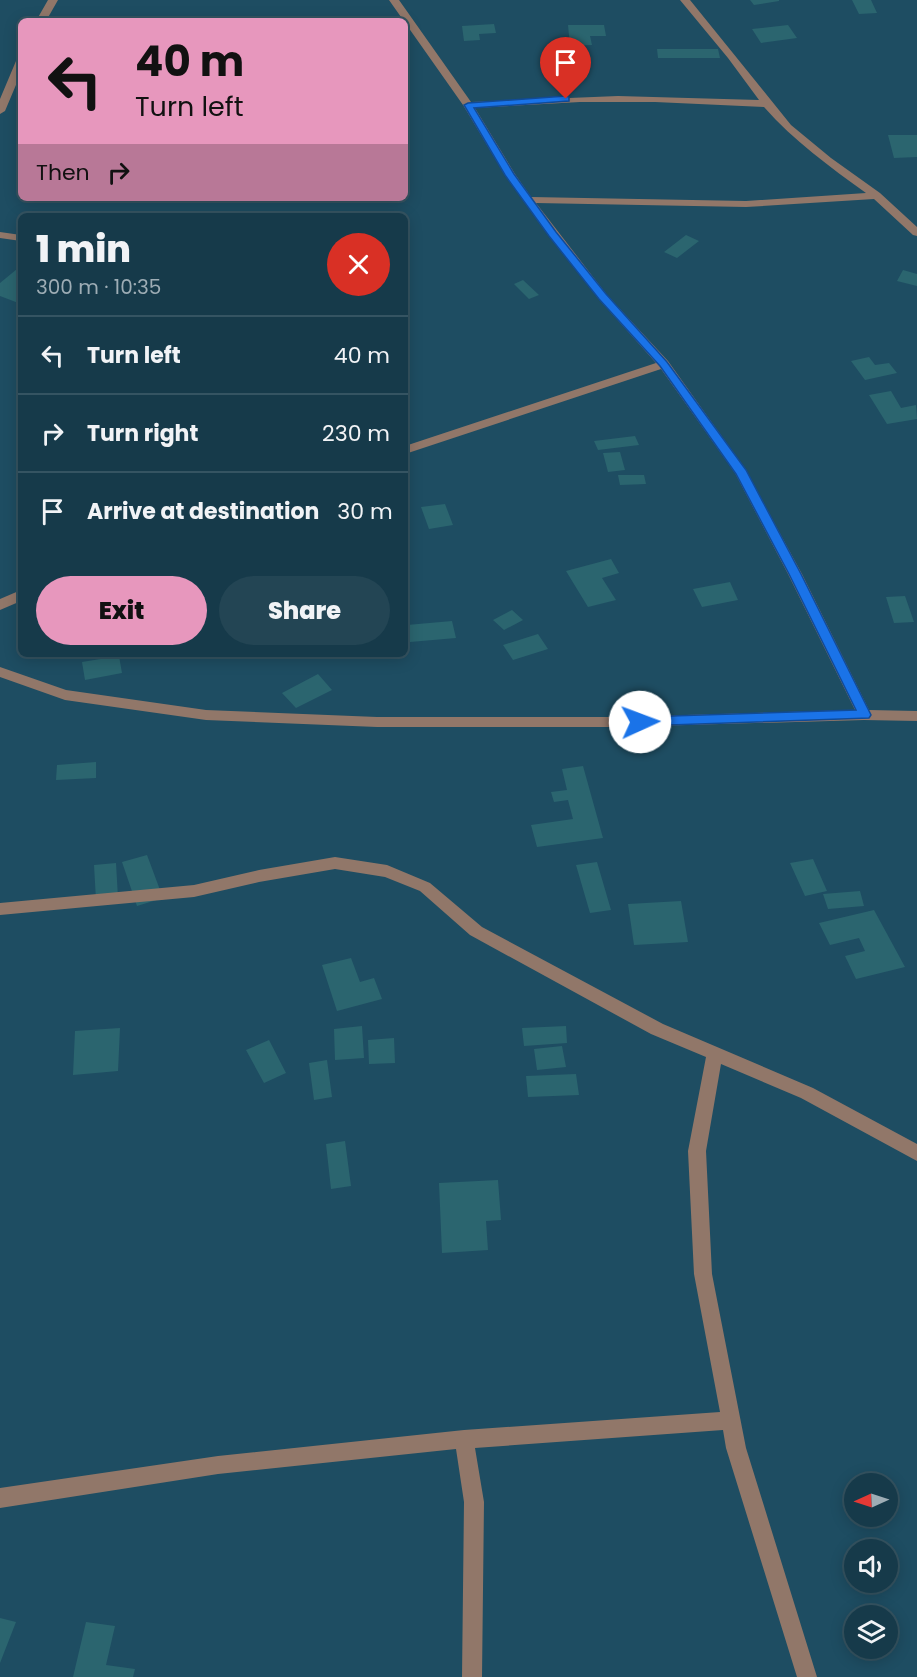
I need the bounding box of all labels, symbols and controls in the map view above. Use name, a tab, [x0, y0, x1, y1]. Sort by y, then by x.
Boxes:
text: 40 m	[135, 32, 244, 91]
pin	[540, 37, 591, 99]
icon: left	[36, 42, 114, 120]
icon: arrive	[549, 46, 582, 79]
text: Turn left	[135, 88, 244, 125]
icon: right	[102, 156, 135, 189]
text: Then	[36, 157, 90, 188]
text: 1 min	[36, 224, 131, 275]
button: close	[327, 233, 390, 296]
text: 300 m · 10:35	[36, 273, 161, 301]
icon: left	[36, 339, 69, 372]
text: Turn left	[87, 340, 181, 371]
text: 40 m	[334, 340, 390, 371]
icon: right	[36, 417, 69, 450]
text: Turn right	[87, 418, 198, 449]
text: 230 m	[322, 418, 390, 449]
icon: arrive	[36, 495, 69, 528]
text: Arrive at destination	[87, 496, 319, 527]
text: 30 m	[337, 496, 393, 527]
button: Exit	[36, 576, 207, 645]
button: Share	[219, 576, 390, 645]
position arrow	[608, 690, 672, 754]
north arrow	[844, 1473, 898, 1527]
map controls	[844, 1473, 898, 1659]
button: sound	[844, 1539, 898, 1593]
button: layers	[844, 1605, 898, 1659]

